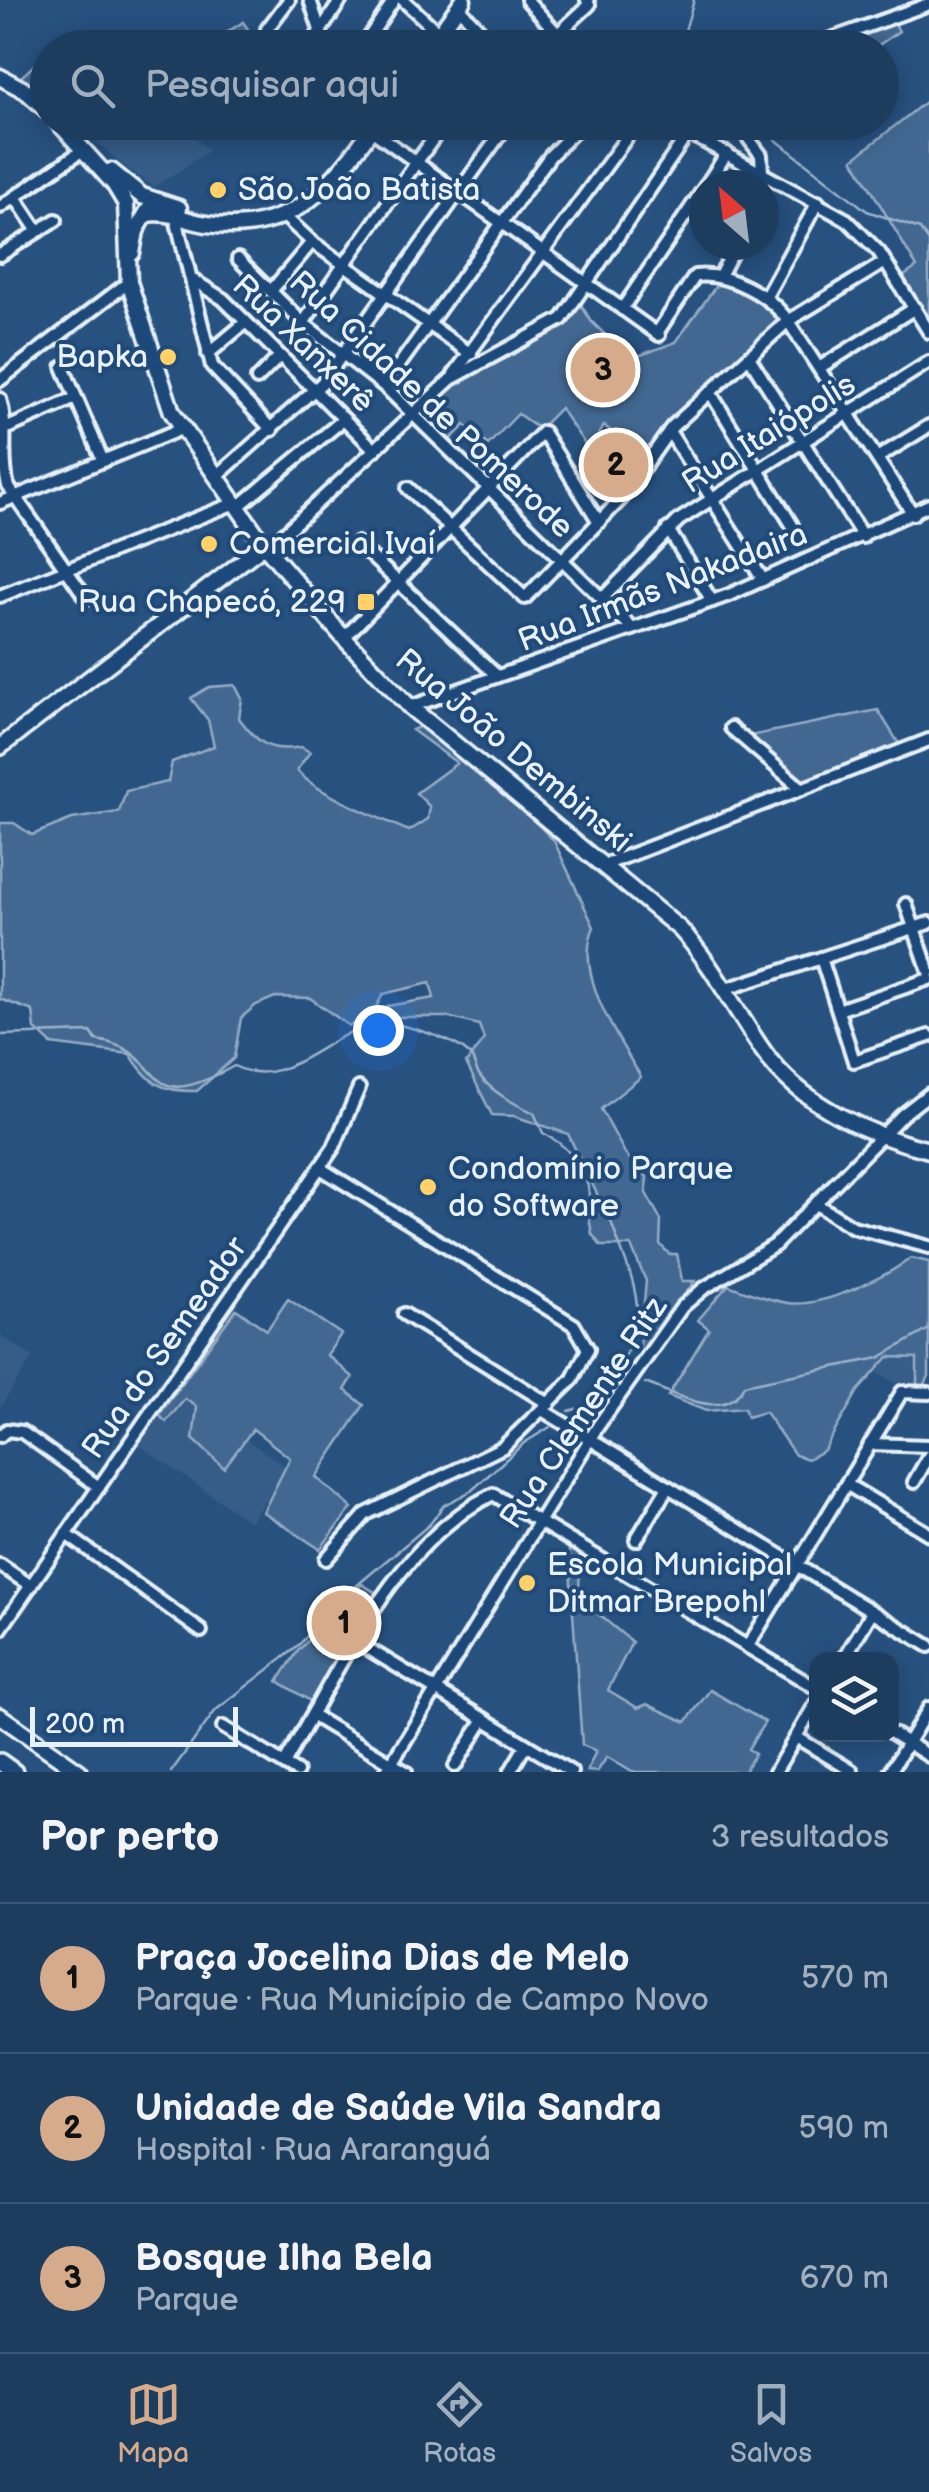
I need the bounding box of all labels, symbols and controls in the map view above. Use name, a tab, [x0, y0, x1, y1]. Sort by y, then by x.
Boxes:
search box	[30, 30, 899, 140]
icon: search	[65, 58, 120, 113]
text: Pesquisar aqui	[145, 63, 399, 108]
north arrow	[689, 170, 779, 260]
place label: São João Batista	[238, 171, 480, 210]
marker: São João Batista	[207, 179, 229, 201]
street label: Rua Cidade de Pomerode	[281, 263, 581, 547]
street label: Rua Xanxerê	[224, 267, 382, 421]
pin: 3	[570, 332, 636, 408]
place label: Bapka	[56, 338, 148, 377]
marker: Bapka	[157, 346, 179, 368]
street label: Rua Itaiópolis	[675, 365, 863, 503]
pin: 2	[584, 428, 648, 502]
street label: Rua Irmãs Nakadaira	[513, 515, 813, 661]
place label: Comercial Ivaí	[229, 525, 436, 564]
marker: Comercial Ivaí	[198, 533, 220, 555]
place label: Rua Chapecó, 229	[78, 583, 346, 622]
marker: Rua Chapecó, 229	[355, 591, 377, 613]
street label: Rua João Dembinski	[387, 641, 639, 861]
your location	[353, 1005, 404, 1056]
place label: Condomínio Parque do Software	[448, 1150, 733, 1226]
marker: Condomínio Parque do Software	[417, 1176, 439, 1198]
street label: Rua do Semeador	[74, 1229, 256, 1466]
street label: Rua Clemente Ritz	[492, 1289, 676, 1536]
place label: Escola Municipal Ditmar Brepohl	[547, 1546, 792, 1622]
marker: Escola Municipal Ditmar Brepohl	[516, 1572, 538, 1594]
pin: 1	[312, 1586, 376, 1660]
map controls	[809, 1652, 899, 1742]
button: layers	[809, 1652, 899, 1742]
scale bar	[30, 1702, 238, 1746]
text: 200 m	[45, 1708, 125, 1741]
text: Por perto	[40, 1812, 219, 1863]
text: 3 resultados	[711, 1818, 889, 1857]
text: Praça Jocelina Dias de Melo	[135, 1936, 630, 1981]
text: 1	[66, 1959, 79, 1998]
text: 570 m	[801, 1959, 889, 1998]
text: Parque · Rua Município de Campo Novo	[135, 1981, 709, 2020]
text: Unidade de Saúde Vila Sandra	[135, 2086, 662, 2131]
text: 2	[63, 2109, 82, 2148]
text: 590 m	[798, 2109, 889, 2148]
text: Hospital · Rua Araranguá	[135, 2131, 491, 2170]
text: Bosque Ilha Bela	[135, 2236, 433, 2281]
text: 3	[63, 2259, 82, 2298]
text: 670 m	[800, 2259, 889, 2298]
text: Parque	[135, 2281, 238, 2320]
tab: Mapa	[117, 2377, 189, 2470]
tab: Rotas	[423, 2377, 496, 2470]
tab: Salvos	[730, 2377, 812, 2470]

